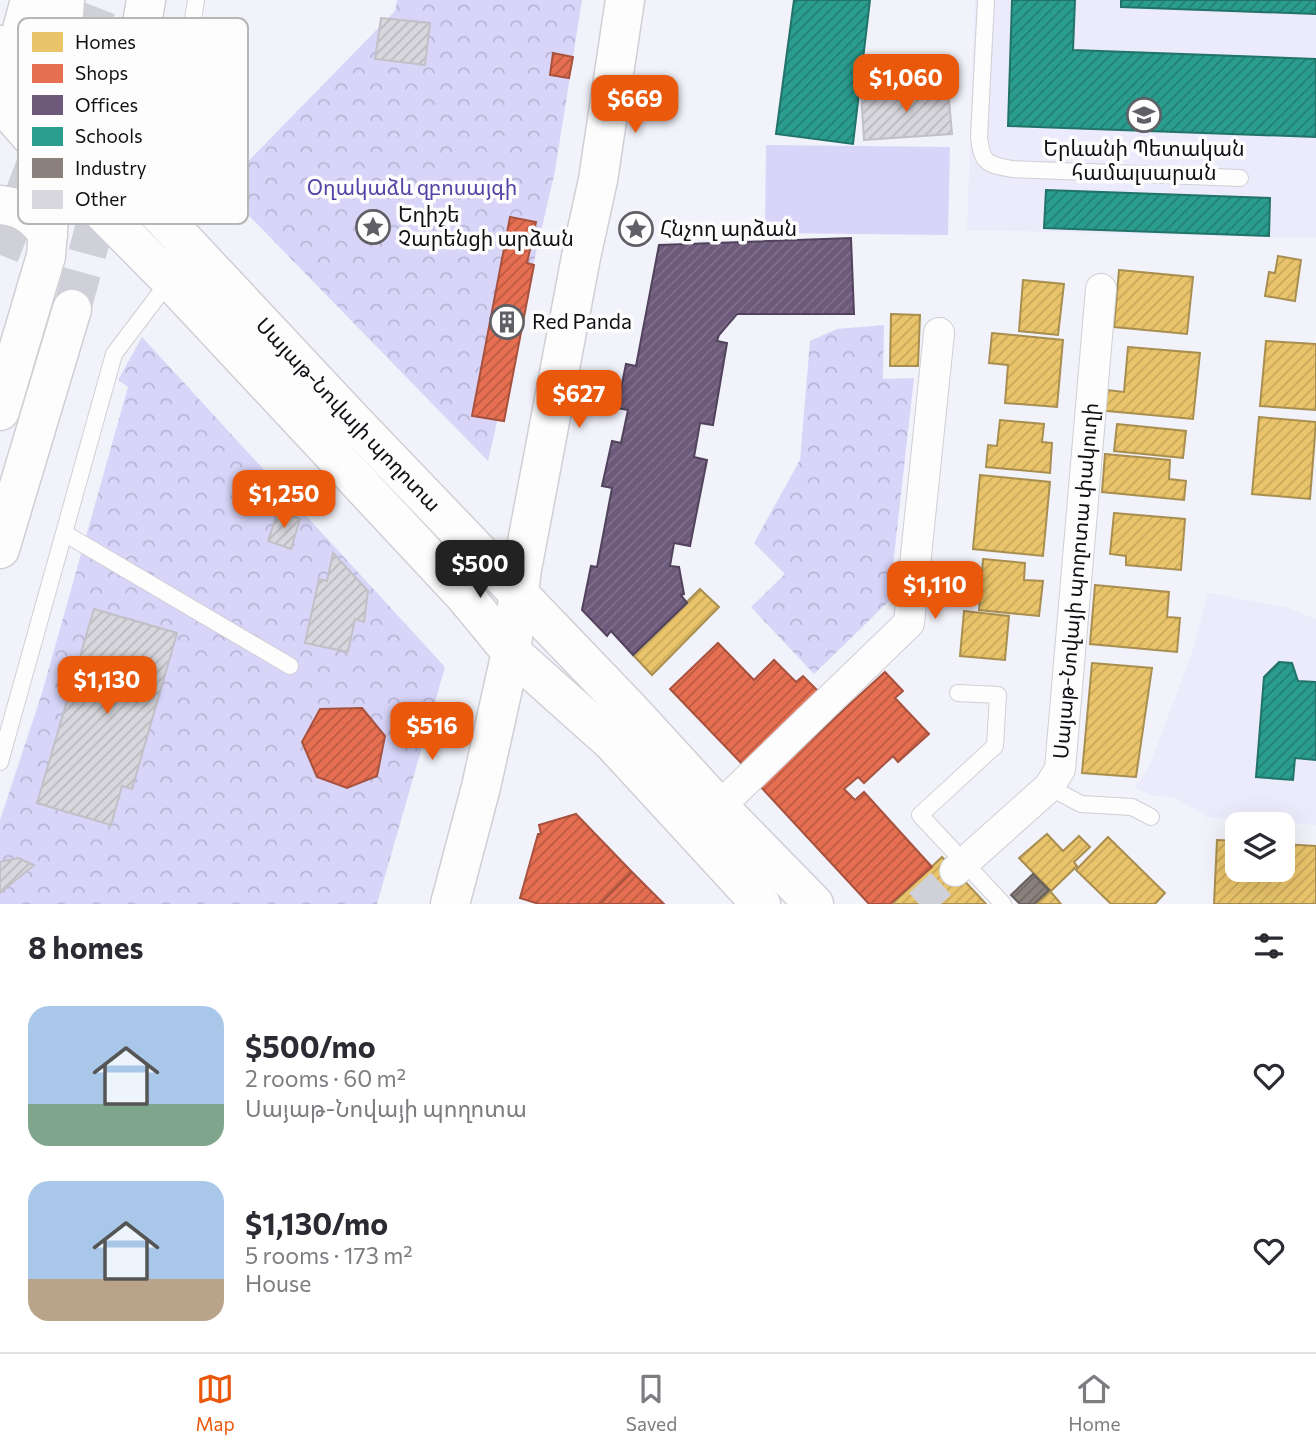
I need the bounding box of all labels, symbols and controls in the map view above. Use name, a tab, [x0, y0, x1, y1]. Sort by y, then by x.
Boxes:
legend	[18, 18, 248, 224]
text: Homes	[75, 30, 136, 53]
pin: $1,060	[849, 54, 963, 114]
text: Shops	[75, 61, 128, 84]
text: $1,060	[869, 63, 943, 91]
pin: $669	[594, 76, 676, 135]
text: $669	[607, 84, 663, 112]
text: Offices	[75, 93, 138, 116]
school or university icon: Երևանի Պետական համալսարան	[1125, 96, 1163, 134]
text: Schools	[75, 124, 143, 147]
place label: Երևանի Պետական համալսարան	[1043, 135, 1245, 185]
text: Industry	[75, 156, 147, 179]
park label: Օղակաձև զբոսայգի	[307, 174, 517, 200]
text: Other	[75, 187, 127, 210]
place label: Եղիշե Չարենցի արձան	[398, 201, 574, 251]
place icon: Եղիշե Չարենցի արձան	[354, 208, 392, 246]
place icon: Հնչող արձան	[617, 210, 655, 248]
place label: Հնչող արձան	[660, 215, 797, 241]
building icon: Red Panda	[488, 303, 526, 341]
place label: Red Panda	[532, 308, 632, 333]
street label: Սայաթ-Նովայի պողոտա	[252, 312, 447, 516]
pin: $627	[538, 370, 620, 430]
text: $627	[553, 379, 605, 407]
street label: Սայաթ-Նովայի պողոտա փակուղի	[1047, 401, 1103, 760]
pin: $1,250	[227, 470, 341, 530]
text: $1,250	[248, 479, 320, 507]
pin: $500	[439, 540, 521, 600]
text: $500	[451, 549, 509, 577]
pin: $1,110	[878, 562, 992, 621]
text: $1,110	[903, 570, 967, 598]
pin: $1,130	[50, 656, 164, 716]
text: $1,130	[74, 665, 140, 693]
pin: $516	[391, 702, 473, 762]
text: $516	[406, 711, 458, 739]
map controls	[1225, 812, 1295, 882]
button: layers	[1225, 812, 1295, 882]
icon: filters	[1250, 927, 1288, 965]
text: 8 homes	[28, 928, 144, 965]
text: $500/mo	[245, 1027, 376, 1064]
icon: home	[84, 1034, 168, 1118]
icon: heart	[1250, 1057, 1288, 1095]
text: 2 rooms · 60 m²	[245, 1064, 406, 1092]
text: Սայաթ-Նովայի պողոտա	[245, 1094, 527, 1122]
text: $1,130/mo	[245, 1204, 388, 1241]
icon: home	[84, 1209, 168, 1293]
icon: heart	[1250, 1232, 1288, 1270]
text: 5 rooms · 173 m²	[245, 1241, 412, 1269]
text: House	[245, 1269, 311, 1297]
tab: Map	[196, 1370, 235, 1435]
tab: Saved	[626, 1370, 677, 1435]
tab: Home	[1068, 1370, 1120, 1435]

